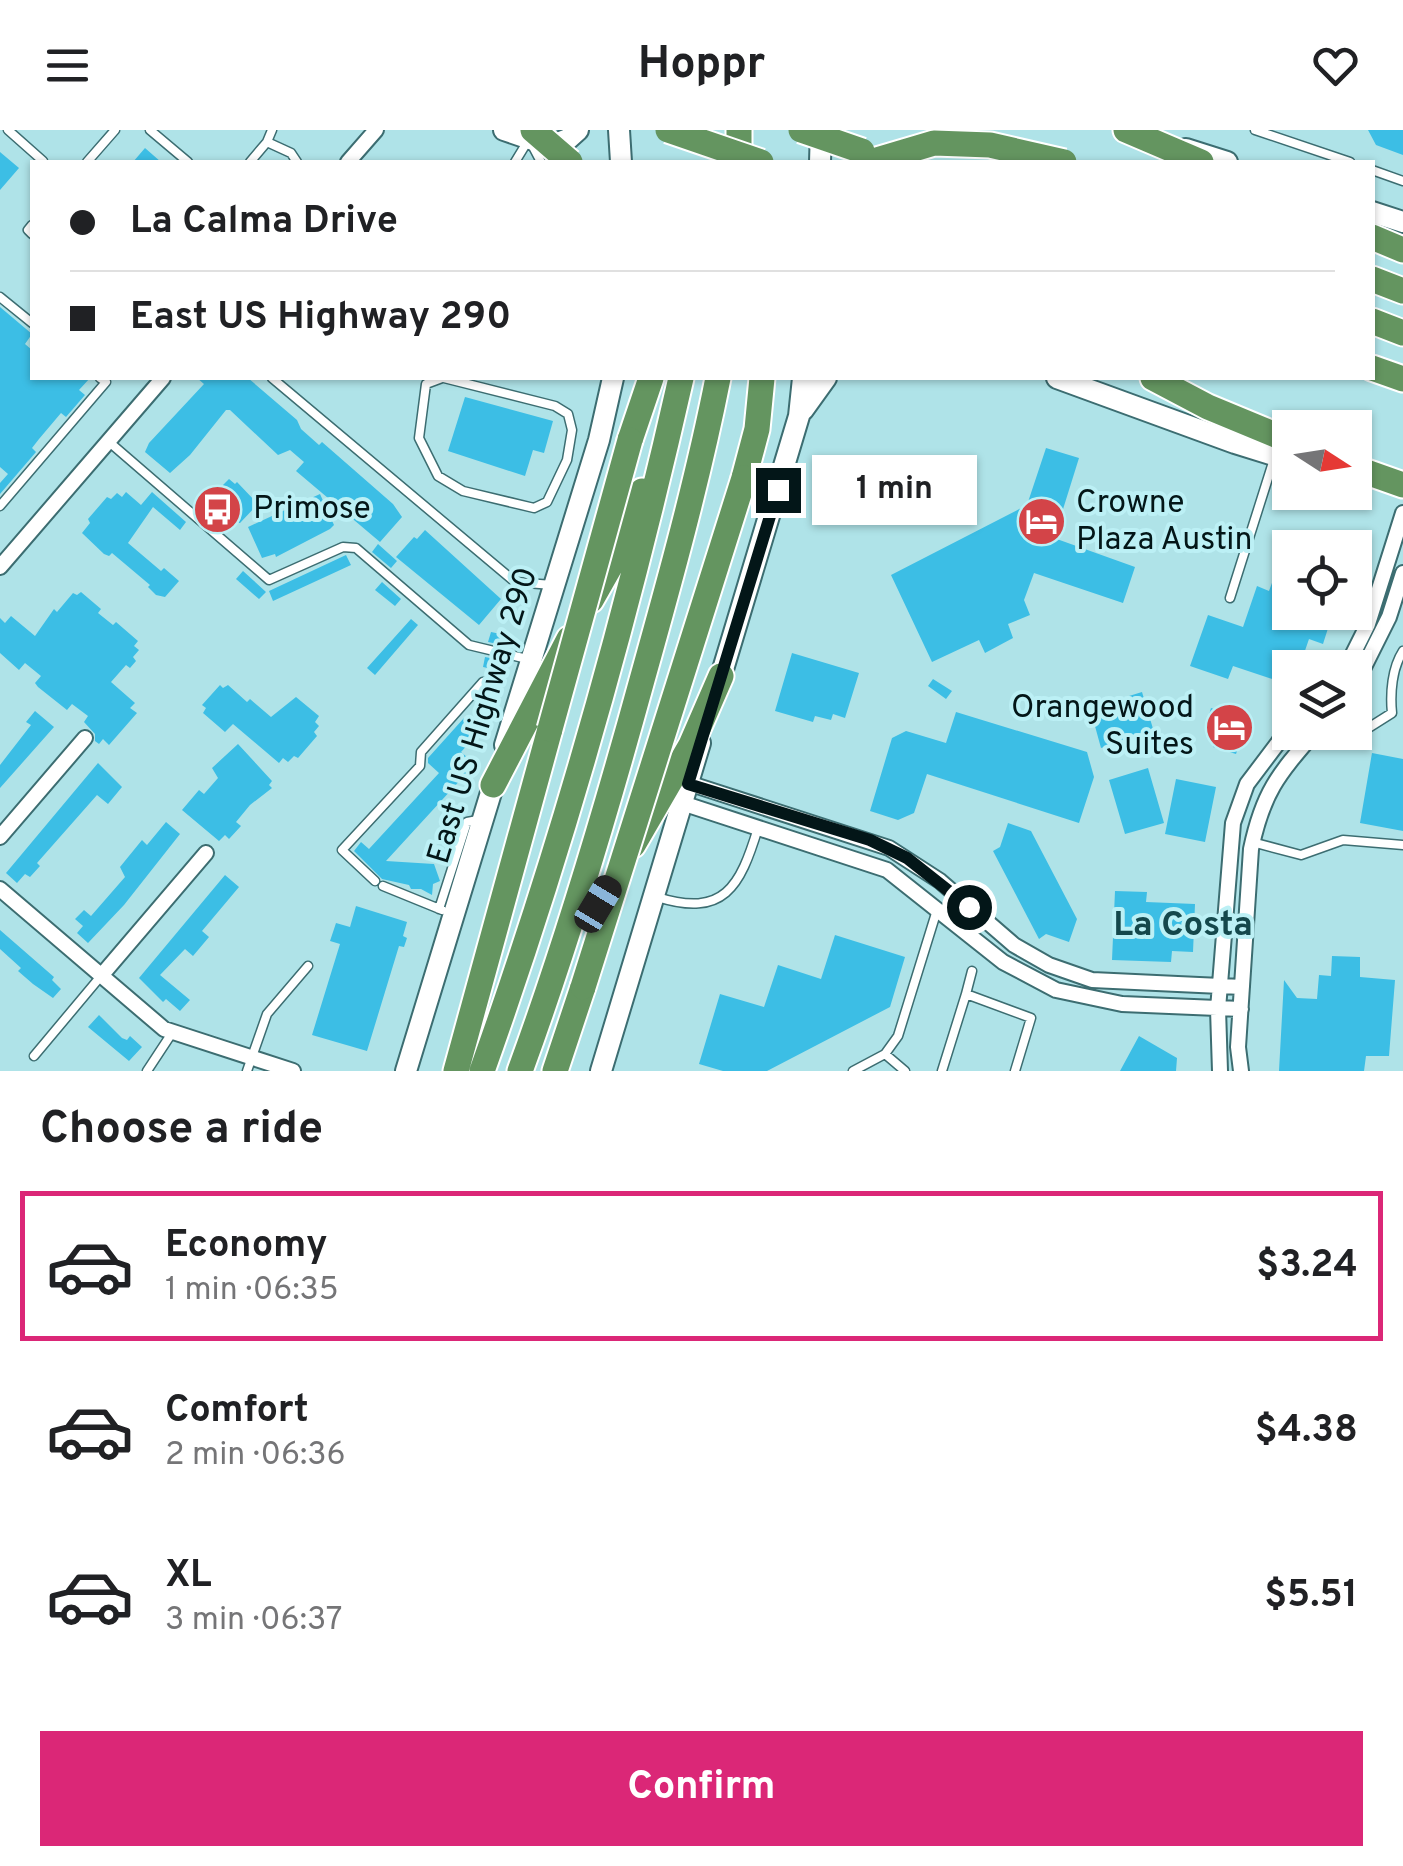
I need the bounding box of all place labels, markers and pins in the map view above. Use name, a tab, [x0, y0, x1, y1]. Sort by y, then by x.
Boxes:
bus stop icon: Primose	[192, 484, 244, 536]
place label: Crowne Plaza Austin	[1076, 484, 1252, 561]
place label: Primose	[253, 490, 371, 530]
hotel icon: Crowne Plaza Austin	[1015, 496, 1067, 548]
place label: Orangewood Suites	[1011, 689, 1194, 766]
hotel icon: Orangewood Suites	[1203, 701, 1255, 753]

